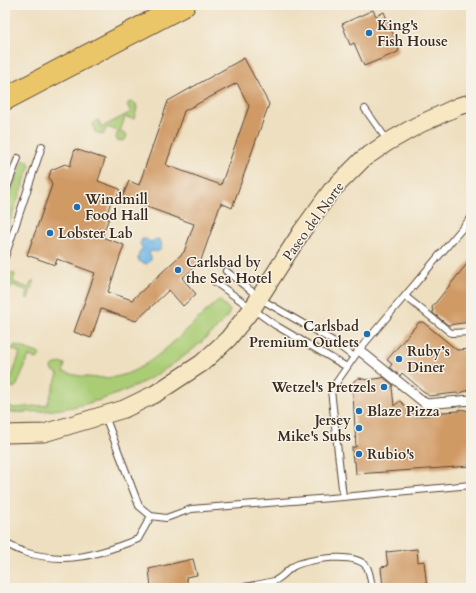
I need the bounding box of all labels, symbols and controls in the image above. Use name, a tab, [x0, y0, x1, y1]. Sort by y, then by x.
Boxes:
place label: King's Fish House	[377, 16, 448, 51]
marker: King's Fish House	[364, 28, 374, 38]
street label: Paseo del Norte	[278, 178, 348, 265]
place label: Windmill Food Hall	[84, 190, 148, 225]
marker: Windmill Food Hall	[72, 202, 82, 212]
place label: Lobster Lab	[58, 224, 133, 243]
marker: Lobster Lab	[45, 228, 55, 238]
place label: Carlsbad by the Sea Hotel	[186, 253, 272, 288]
marker: Carlsbad by the Sea Hotel	[173, 265, 183, 275]
place label: Carlsbad Premium Outlets	[249, 317, 359, 352]
marker: Carlsbad Premium Outlets	[362, 329, 372, 339]
place label: Ruby’s Diner	[407, 342, 450, 377]
marker: Ruby’s Diner	[394, 354, 404, 364]
place label: Wetzel's Pretzels	[270, 378, 376, 397]
marker: Wetzel's Pretzels	[379, 382, 389, 392]
place label: Blaze Pizza	[367, 402, 440, 421]
marker: Blaze Pizza	[354, 406, 364, 416]
place label: Jersey Mike's Subs	[278, 411, 351, 446]
marker: Jersey Mike's Subs	[354, 423, 364, 433]
place label: Rubio's	[367, 445, 414, 464]
marker: Rubio's	[354, 449, 364, 459]

